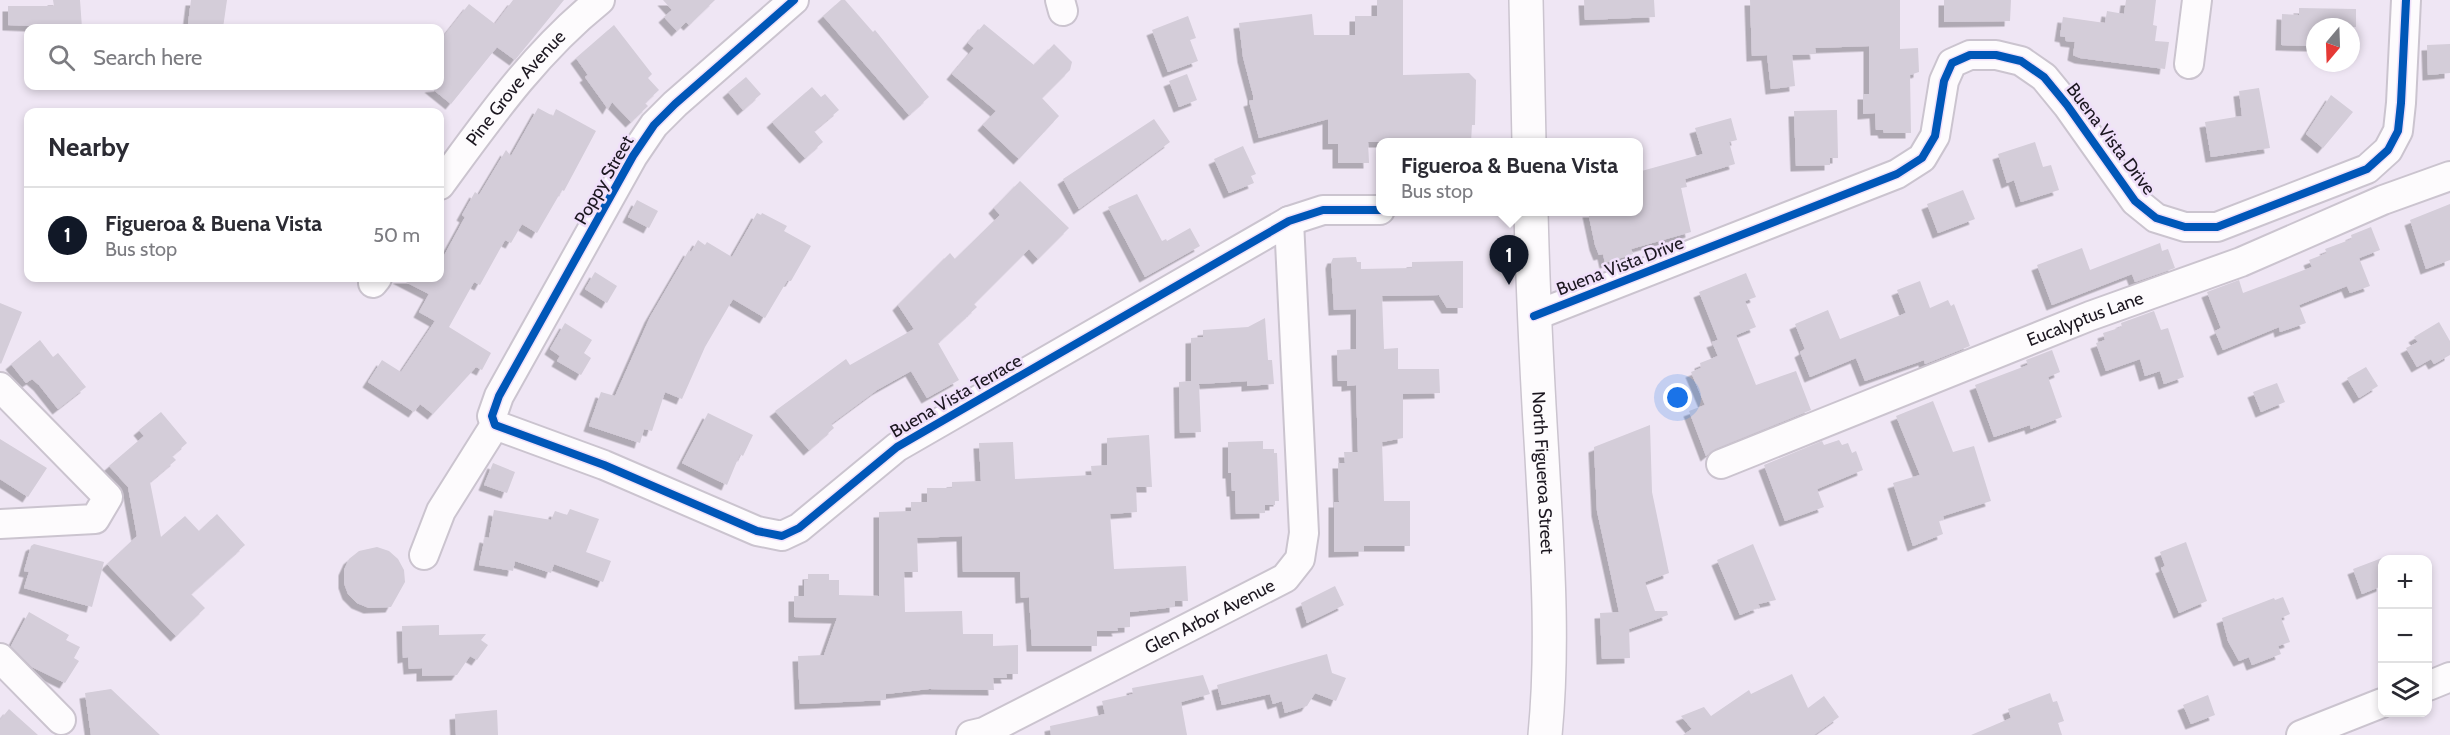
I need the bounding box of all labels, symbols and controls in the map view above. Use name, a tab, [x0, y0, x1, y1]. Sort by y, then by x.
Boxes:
north arrow	[2306, 18, 2360, 72]
search box	[24, 24, 444, 90]
street label: Pine Grove Avenue	[461, 26, 570, 150]
icon: search	[45, 41, 78, 74]
text: Search here	[93, 44, 202, 71]
street label: Buena Vista Drive	[2062, 79, 2160, 199]
text: Nearby	[48, 131, 129, 163]
street label: Poppy Street	[570, 132, 638, 228]
popup	[1376, 138, 1643, 216]
text: Figueroa & Buena Vista	[1401, 152, 1618, 179]
text: Bus stop	[1401, 179, 1473, 203]
text: Figueroa & Buena Vista	[105, 210, 322, 237]
text: 1	[64, 223, 71, 247]
text: 50 m	[373, 223, 420, 247]
street label: Buena Vista Drive	[1553, 232, 1687, 300]
pin: 1	[1490, 236, 1528, 285]
text: Bus stop	[105, 237, 177, 261]
street label: Eucalyptus Lane	[2024, 287, 2146, 351]
street label: Buena Vista Terrace	[886, 349, 1026, 443]
your location	[1663, 383, 1692, 412]
street label: North Figueroa Street	[1527, 391, 1558, 555]
map controls	[2378, 555, 2432, 717]
button: +	[2378, 555, 2432, 609]
street label: Glen Arbor Avenue	[1141, 574, 1279, 659]
button: −	[2378, 609, 2432, 663]
button: layers	[2378, 663, 2432, 717]

